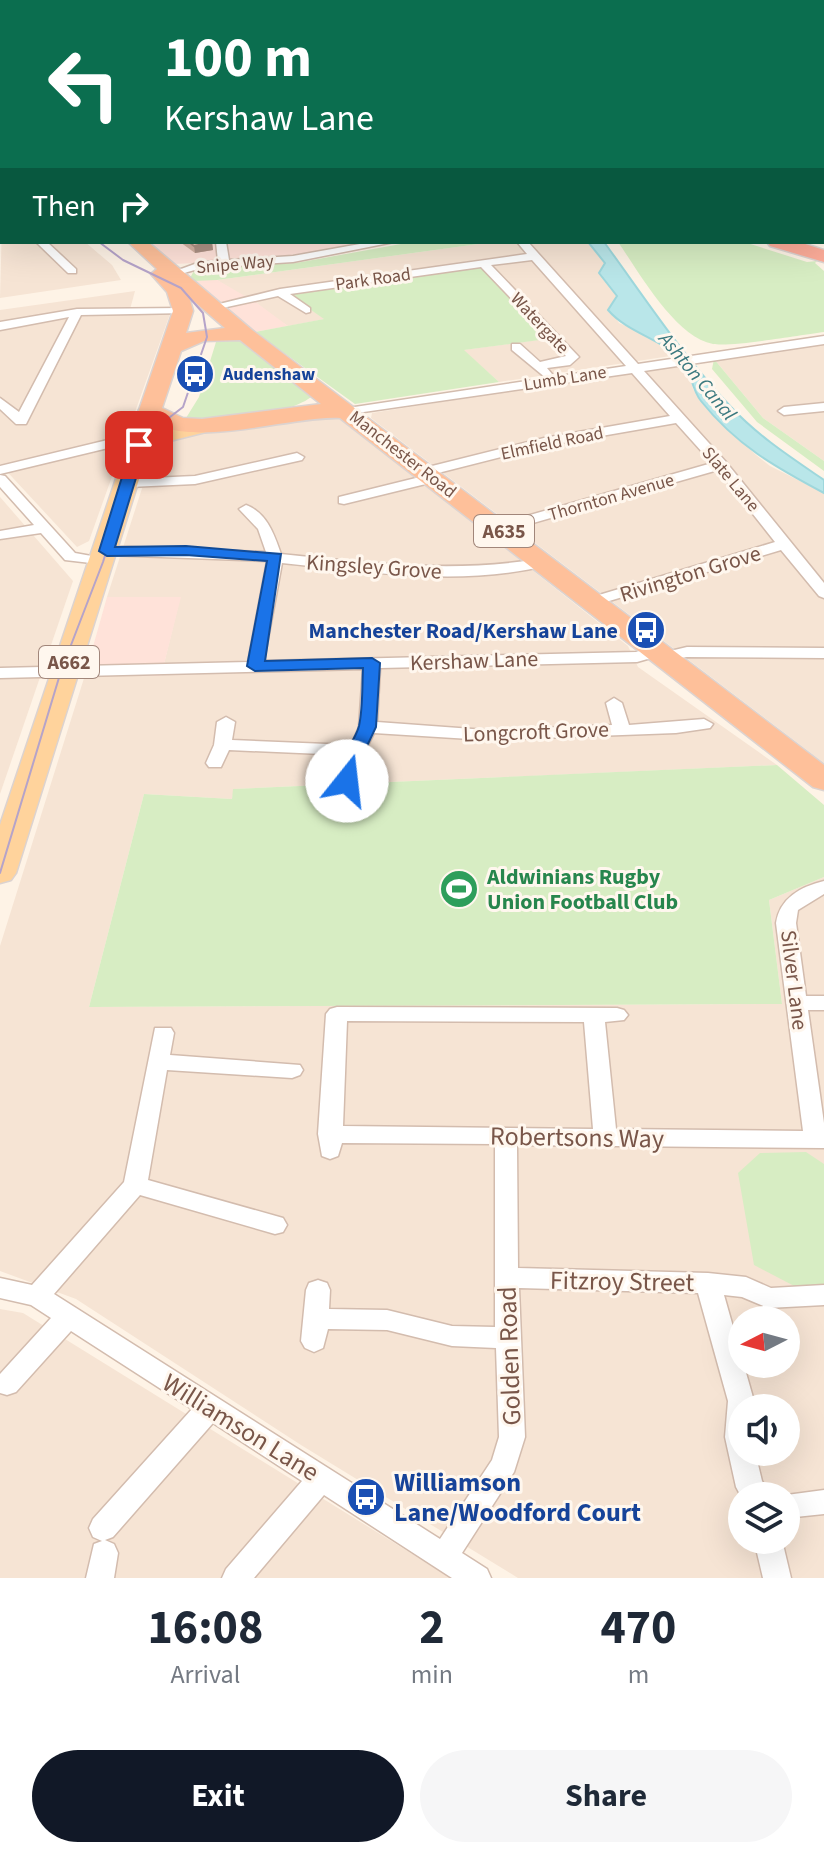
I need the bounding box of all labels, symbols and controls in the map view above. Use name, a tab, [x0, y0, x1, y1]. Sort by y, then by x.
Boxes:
text: 100 m	[164, 19, 312, 98]
icon: left	[32, 32, 136, 136]
text: Kershaw Lane	[164, 93, 374, 144]
icon: right	[112, 184, 156, 228]
text: Then	[32, 185, 96, 228]
street label: Snipe Way	[195, 249, 275, 280]
street label: Park Road	[334, 262, 412, 297]
street label: Watergate	[505, 287, 575, 360]
water label: Ashton Canal	[651, 325, 743, 427]
bus stop icon: Audenshaw	[174, 353, 216, 395]
street label: Lumb Lane	[522, 360, 608, 397]
place label: Audenshaw	[222, 362, 315, 387]
street label: Manchester Road	[344, 405, 461, 504]
pin	[105, 411, 173, 479]
street label: Elmfield Road	[498, 420, 606, 467]
icon: arrive	[117, 423, 161, 467]
street label: Slate Lane	[696, 441, 765, 517]
street label: Thornton Avenue	[545, 468, 677, 527]
road number: A635	[474, 515, 534, 547]
street label: Rivington Grove	[616, 537, 765, 611]
street label: Kingsley Grove	[305, 546, 443, 588]
bus stop icon: Manchester Road/Kershaw Lane	[625, 609, 667, 651]
place label: Manchester Road/Kershaw Lane	[309, 615, 618, 647]
street label: Kershaw Lane	[409, 643, 539, 679]
road number: A662	[39, 646, 99, 678]
street label: Longcroft Grove	[463, 713, 610, 751]
position arrow	[305, 739, 389, 823]
place label: Aldwinians Rugby Union Football Club	[486, 861, 678, 918]
sports icon: Aldwinians Rugby Union Football Club	[438, 868, 480, 910]
street label: Silver Lane	[772, 928, 816, 1032]
street label: Robertsons Way	[490, 1117, 664, 1158]
street label: Fitzroy Street	[550, 1262, 695, 1301]
street label: Golden Road	[489, 1286, 530, 1426]
north arrow	[728, 1306, 800, 1378]
map controls	[728, 1306, 800, 1554]
street label: Williamson Lane	[155, 1364, 326, 1490]
button: sound	[728, 1394, 800, 1466]
place label: Williamson Lane/Woodford Court	[394, 1464, 641, 1531]
bus stop icon: Williamson Lane/Woodford Court	[345, 1476, 387, 1518]
button: layers	[728, 1482, 800, 1554]
text: 16:08	[147, 1594, 263, 1662]
text: 2	[419, 1594, 445, 1662]
text: 470	[600, 1594, 676, 1662]
text: Arrival	[170, 1656, 240, 1693]
text: min	[411, 1656, 453, 1693]
text: m	[628, 1656, 649, 1693]
button: Exit	[32, 1750, 404, 1842]
button: Share	[420, 1750, 792, 1842]

